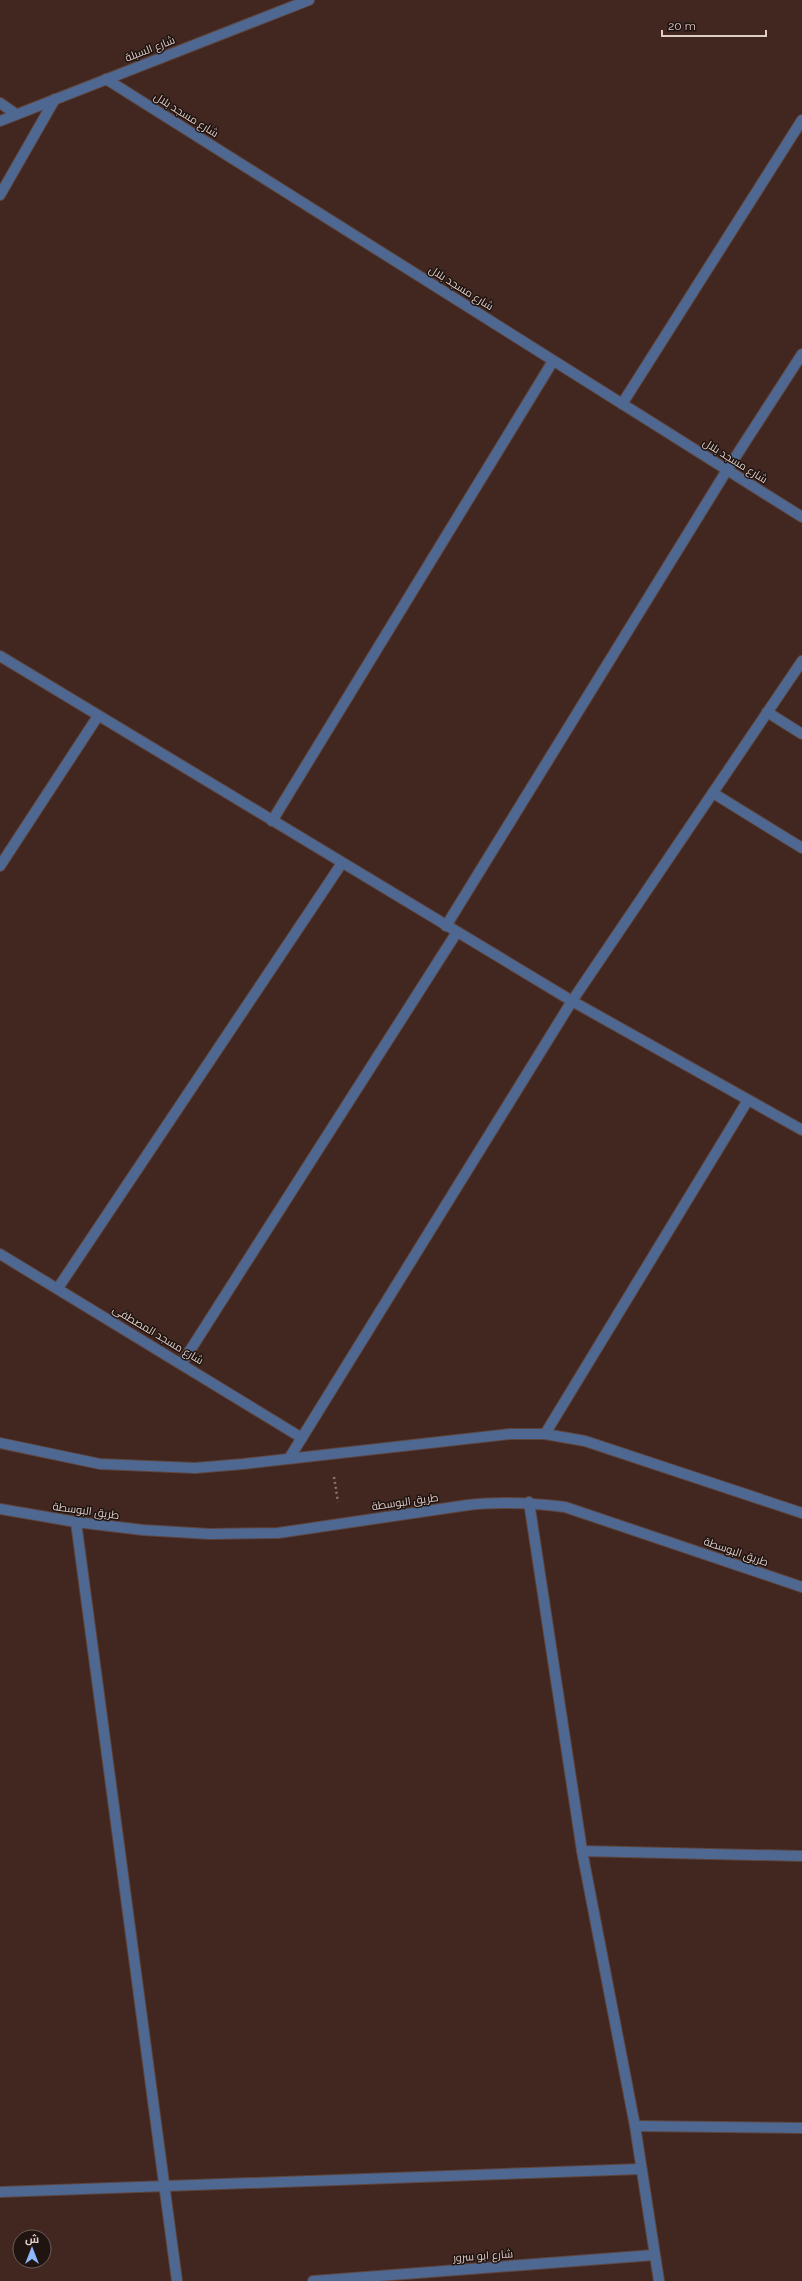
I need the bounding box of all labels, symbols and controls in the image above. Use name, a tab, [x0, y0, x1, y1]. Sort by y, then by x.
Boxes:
scale bar	[662, 12, 766, 38]
text: 20 m	[668, 19, 696, 33]
street label: شارع السبلة	[123, 34, 177, 65]
street label: شارع مسجد بلال	[151, 90, 221, 141]
street label: شارع مسجد بلال	[426, 263, 496, 314]
street label: شارع مسجد بلال	[700, 436, 770, 487]
street label: شارع مسجد المصطفى	[110, 1303, 206, 1368]
street label: طريق البوسطة	[371, 1491, 439, 1513]
street label: طريق البوسطة	[52, 1500, 120, 1522]
street label: طريق البوسطة	[702, 1535, 770, 1569]
north arrow	[12, 2229, 52, 2269]
text: ش	[25, 2233, 39, 2246]
street label: شارع ابو سرور	[451, 2247, 514, 2266]

